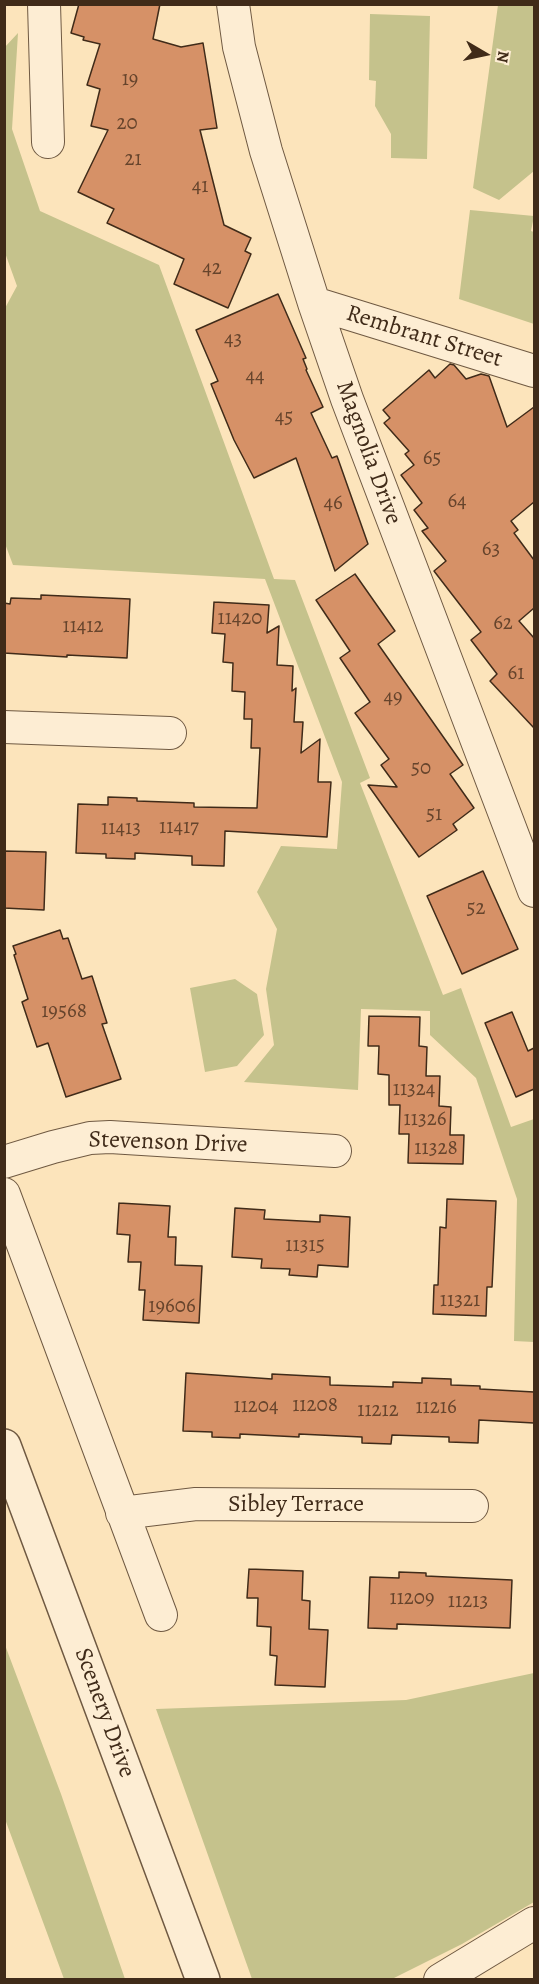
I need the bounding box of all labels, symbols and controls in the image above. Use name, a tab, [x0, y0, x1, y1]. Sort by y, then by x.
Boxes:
north arrow	[455, 24, 515, 84]
text: N	[491, 49, 515, 64]
house number: 19	[122, 67, 138, 93]
house number: 20	[116, 111, 138, 137]
house number: 21	[124, 147, 142, 173]
house number: 41	[192, 174, 208, 200]
house number: 42	[202, 256, 222, 282]
street label: Rembrant Street	[342, 300, 506, 374]
house number: 43	[224, 327, 242, 353]
house number: 44	[245, 364, 265, 390]
street label: Magnolia Drive	[329, 377, 407, 529]
house number: 45	[275, 405, 293, 431]
house number: 65	[423, 446, 441, 472]
house number: 64	[447, 489, 467, 515]
house number: 46	[323, 491, 343, 517]
house number: 63	[482, 537, 500, 563]
house number: 11420	[217, 606, 263, 632]
house number: 62	[493, 611, 513, 637]
house number: 11412	[62, 614, 104, 640]
house number: 61	[508, 661, 524, 687]
house number: 49	[383, 685, 403, 711]
house number: 50	[411, 756, 431, 782]
house number: 51	[426, 802, 442, 828]
house number: 11417	[159, 815, 199, 841]
house number: 11413	[101, 816, 141, 842]
house number: 52	[466, 896, 486, 922]
house number: 19568	[41, 999, 87, 1025]
house number: 11324	[393, 1077, 435, 1103]
house number: 11326	[404, 1107, 446, 1133]
street label: Stevenson Drive	[88, 1126, 248, 1160]
house number: 11328	[414, 1136, 458, 1162]
house number: 11315	[285, 1233, 325, 1259]
house number: 11321	[440, 1288, 480, 1314]
house number: 19606	[148, 1294, 196, 1320]
house number: 11208	[292, 1393, 338, 1419]
house number: 11204	[233, 1394, 279, 1420]
house number: 11216	[415, 1395, 457, 1421]
house number: 11212	[357, 1398, 399, 1424]
street label: Sibley Terrace	[228, 1491, 364, 1519]
house number: 11209	[389, 1586, 435, 1612]
house number: 11213	[448, 1589, 488, 1615]
street label: Scenery Drive	[67, 1644, 141, 1782]

